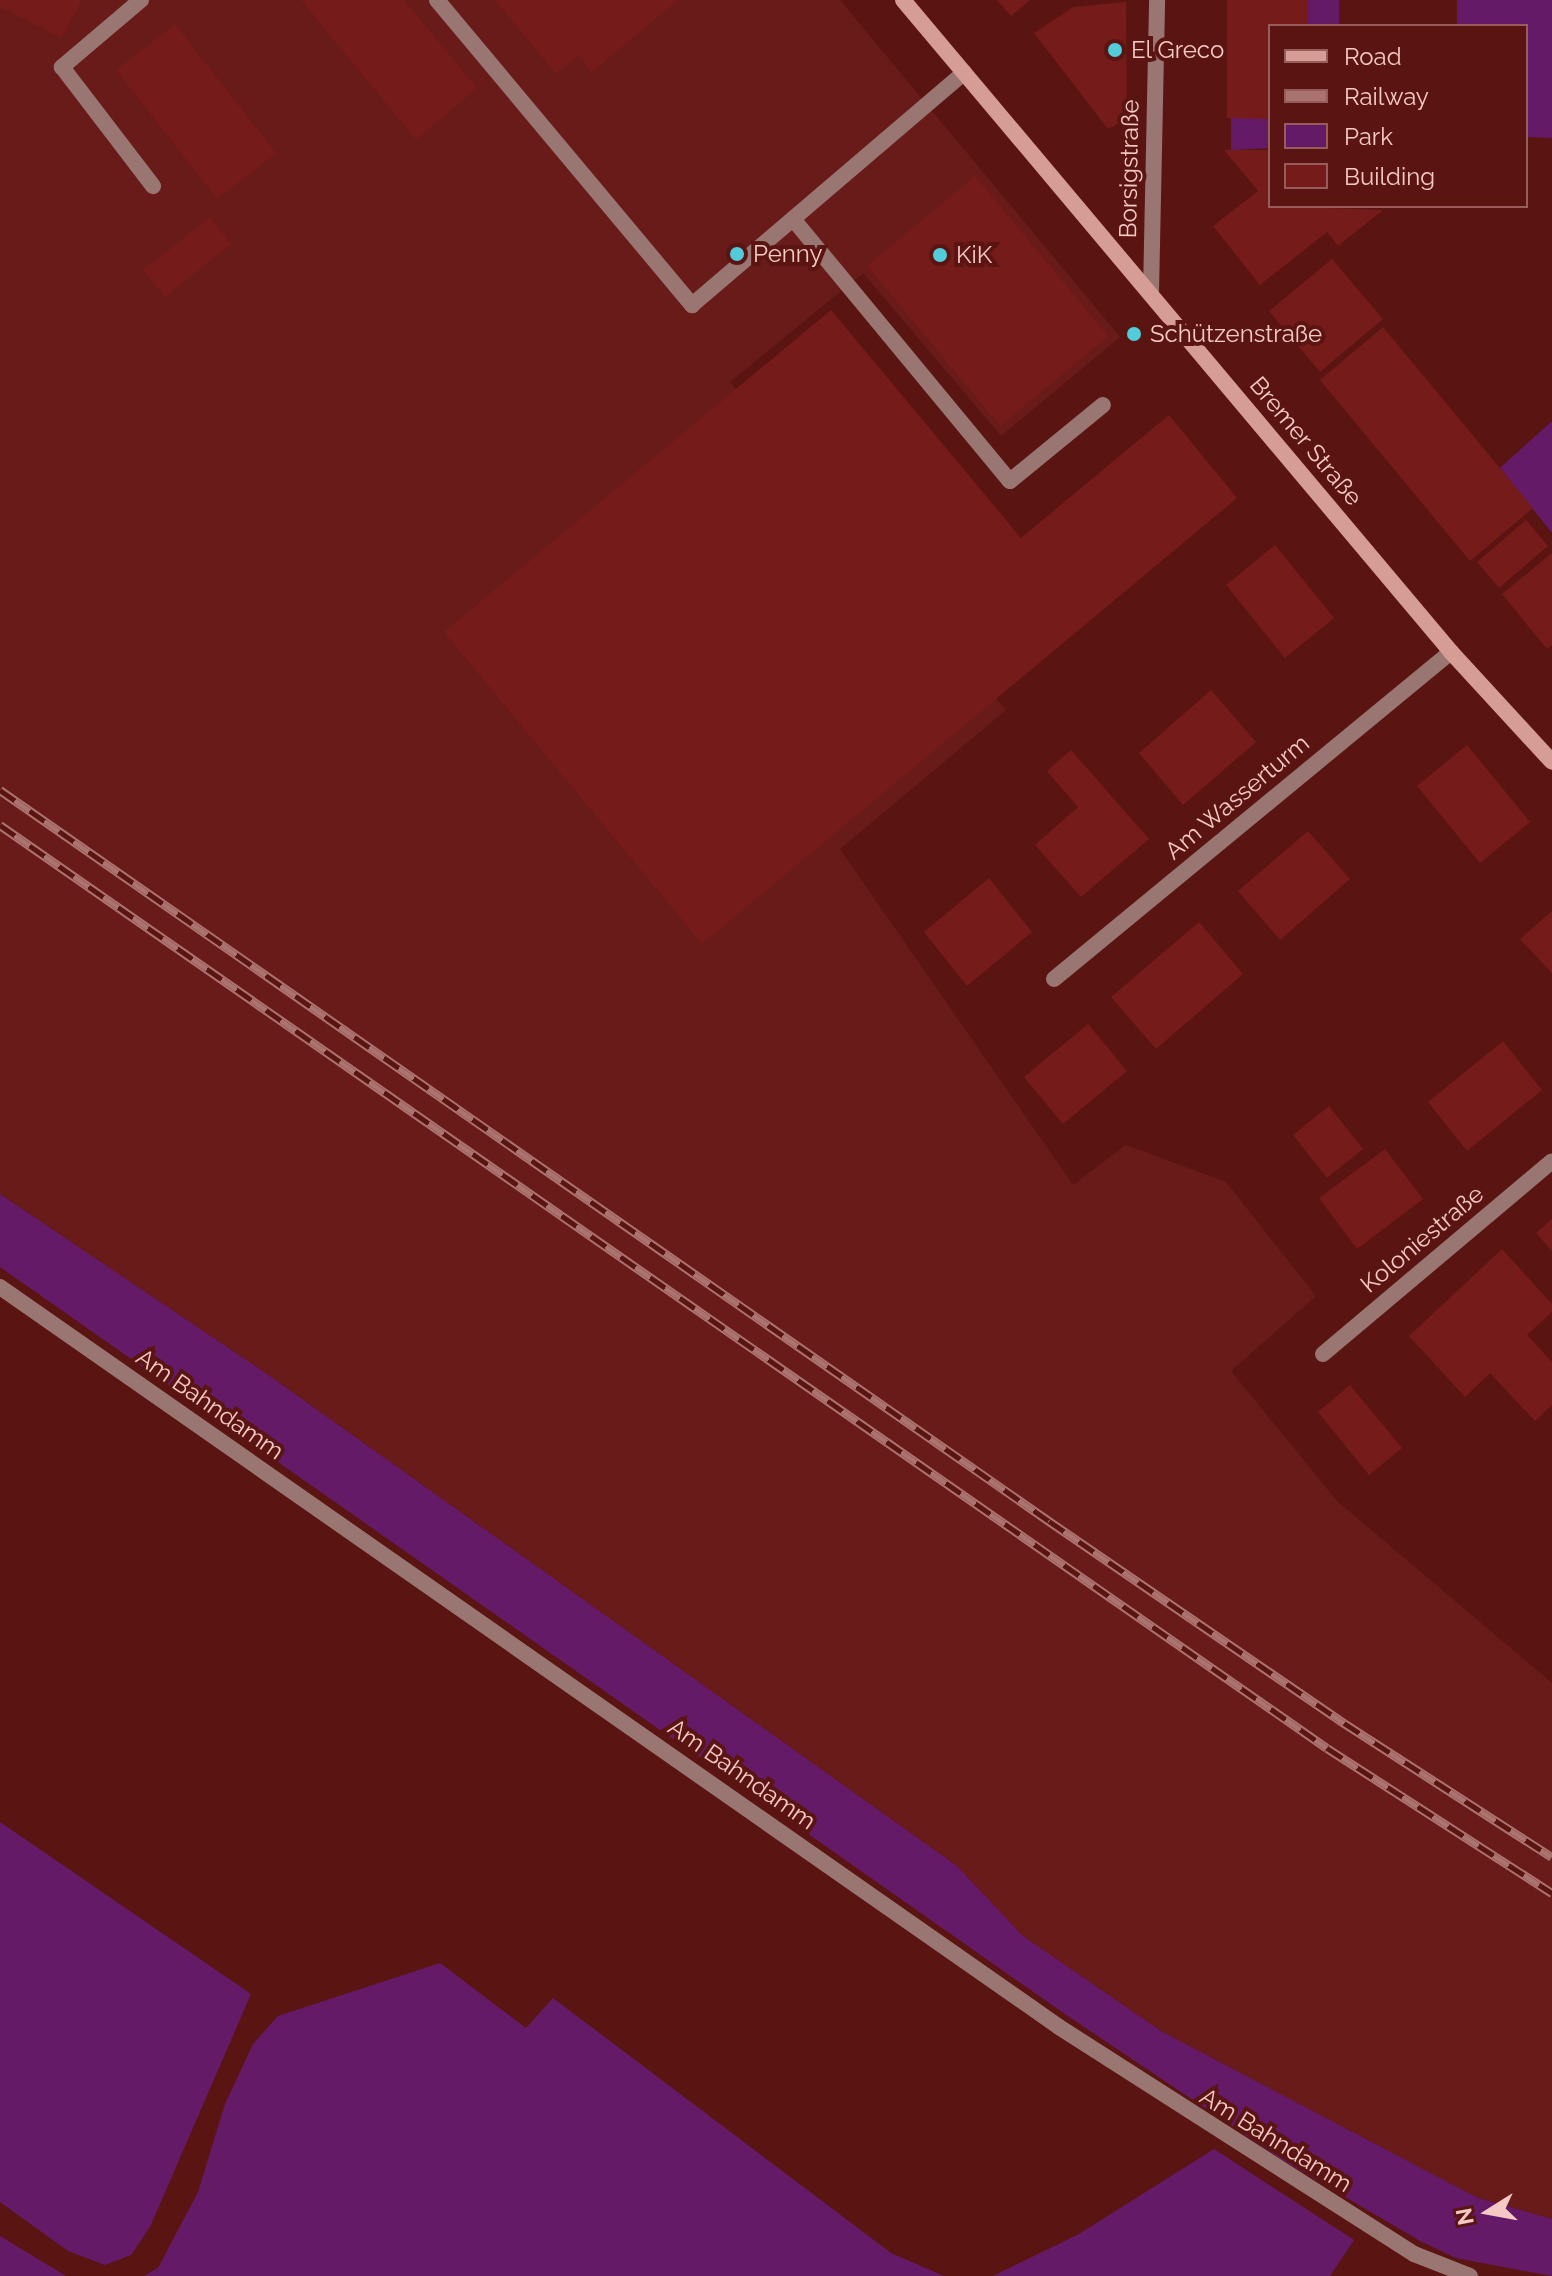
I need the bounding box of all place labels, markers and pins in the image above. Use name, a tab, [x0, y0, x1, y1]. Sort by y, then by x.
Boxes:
place label: El Greco	[1131, 36, 1225, 64]
marker: El Greco	[1106, 41, 1124, 59]
place label: Penny	[753, 240, 823, 268]
place label: KiK	[956, 241, 992, 269]
marker: Penny	[728, 245, 746, 263]
marker: KiK	[931, 246, 949, 264]
place label: Schützenstraße	[1150, 320, 1322, 348]
marker: Schützenstraße	[1125, 325, 1143, 343]

